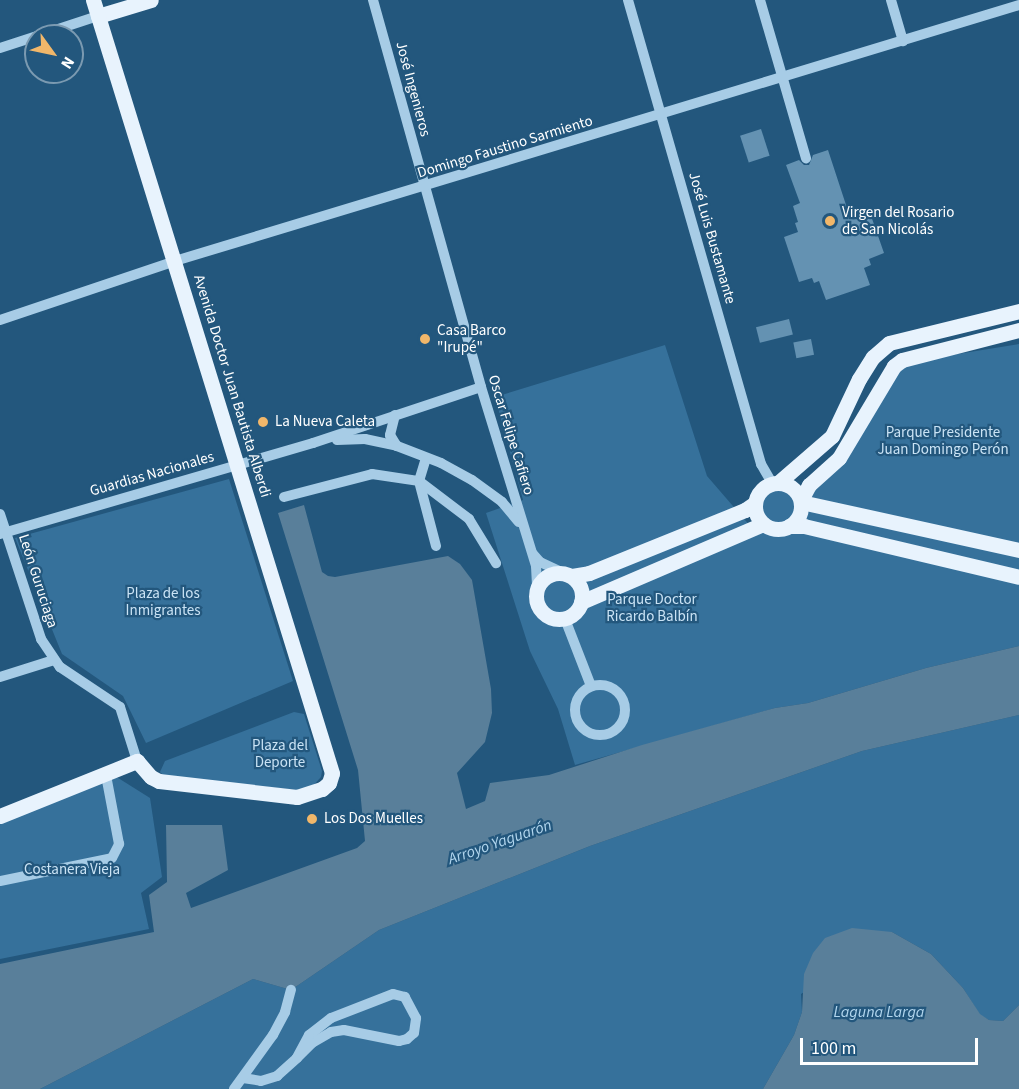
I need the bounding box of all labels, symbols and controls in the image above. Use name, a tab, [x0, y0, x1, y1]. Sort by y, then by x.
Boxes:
north arrow	[24, 24, 84, 84]
street label: José Ingenieros	[392, 39, 434, 139]
text: N	[55, 52, 80, 73]
street label: Domingo Faustino Sarmiento	[415, 112, 595, 182]
street label: José Luis Bustamante	[685, 170, 739, 306]
place label: Virgen del Rosario de San Nicolás	[842, 203, 954, 238]
marker: Virgen del Rosario de San Nicolás	[823, 214, 837, 228]
street label: Avenida Doctor Juan Bautista Alberdi	[189, 272, 275, 500]
place label: Casa Barco "Irupé"	[437, 321, 506, 356]
marker: Casa Barco "Irupé"	[418, 332, 432, 346]
street label: Oscar Felipe Cafiero	[484, 373, 538, 497]
place label: La Nueva Caleta	[275, 413, 375, 431]
marker: La Nueva Caleta	[256, 415, 270, 429]
park label: Parque Presidente Juan Domingo Perón	[877, 423, 1009, 458]
street label: Guardias Nacionales	[88, 448, 216, 500]
street label: León Guruciaga	[14, 532, 62, 630]
park label: Plaza de los Inmigrantes	[125, 584, 201, 619]
park label: Parque Doctor Ricardo Balbín	[606, 590, 698, 625]
park label: Plaza del Deporte	[252, 736, 308, 771]
place label: Los Dos Muelles	[324, 810, 423, 828]
marker: Los Dos Muelles	[305, 812, 319, 826]
water label: Arroyo Yaguarón	[446, 815, 554, 869]
park label: Costanera Vieja	[24, 861, 120, 879]
water label: Laguna Larga	[834, 1002, 924, 1022]
scale bar	[803, 1026, 982, 1064]
text: 100 m	[811, 1036, 856, 1061]

